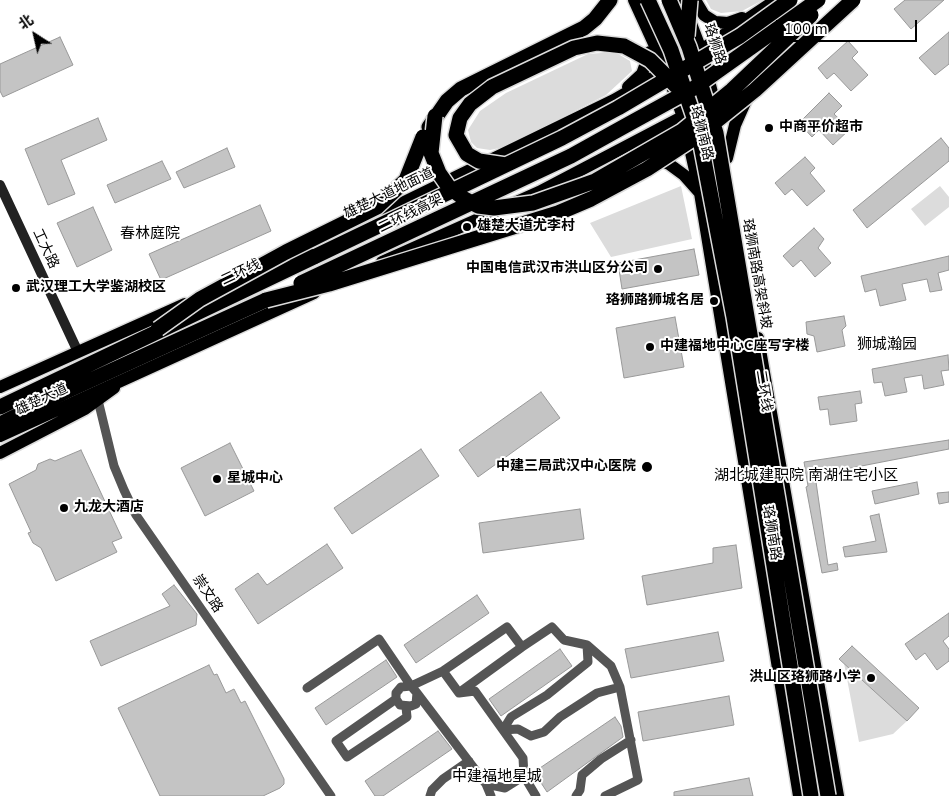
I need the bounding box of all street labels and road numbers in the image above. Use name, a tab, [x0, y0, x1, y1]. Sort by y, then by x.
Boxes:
street label: 珞狮路	[700, 21, 728, 67]
street label: 珞狮南路	[686, 104, 716, 162]
street label: 雄楚大道地面道	[341, 165, 437, 223]
street label: 二环线高架	[376, 191, 446, 237]
street label: 珞狮南路高架斜坡	[738, 217, 774, 331]
street label: 工大路	[29, 226, 61, 272]
street label: 二环线	[218, 257, 264, 289]
street label: 二环线	[751, 369, 775, 413]
street label: 雄楚大道	[13, 381, 71, 419]
street label: 珞狮南路	[758, 504, 784, 562]
street label: 崇文路	[188, 572, 226, 616]

